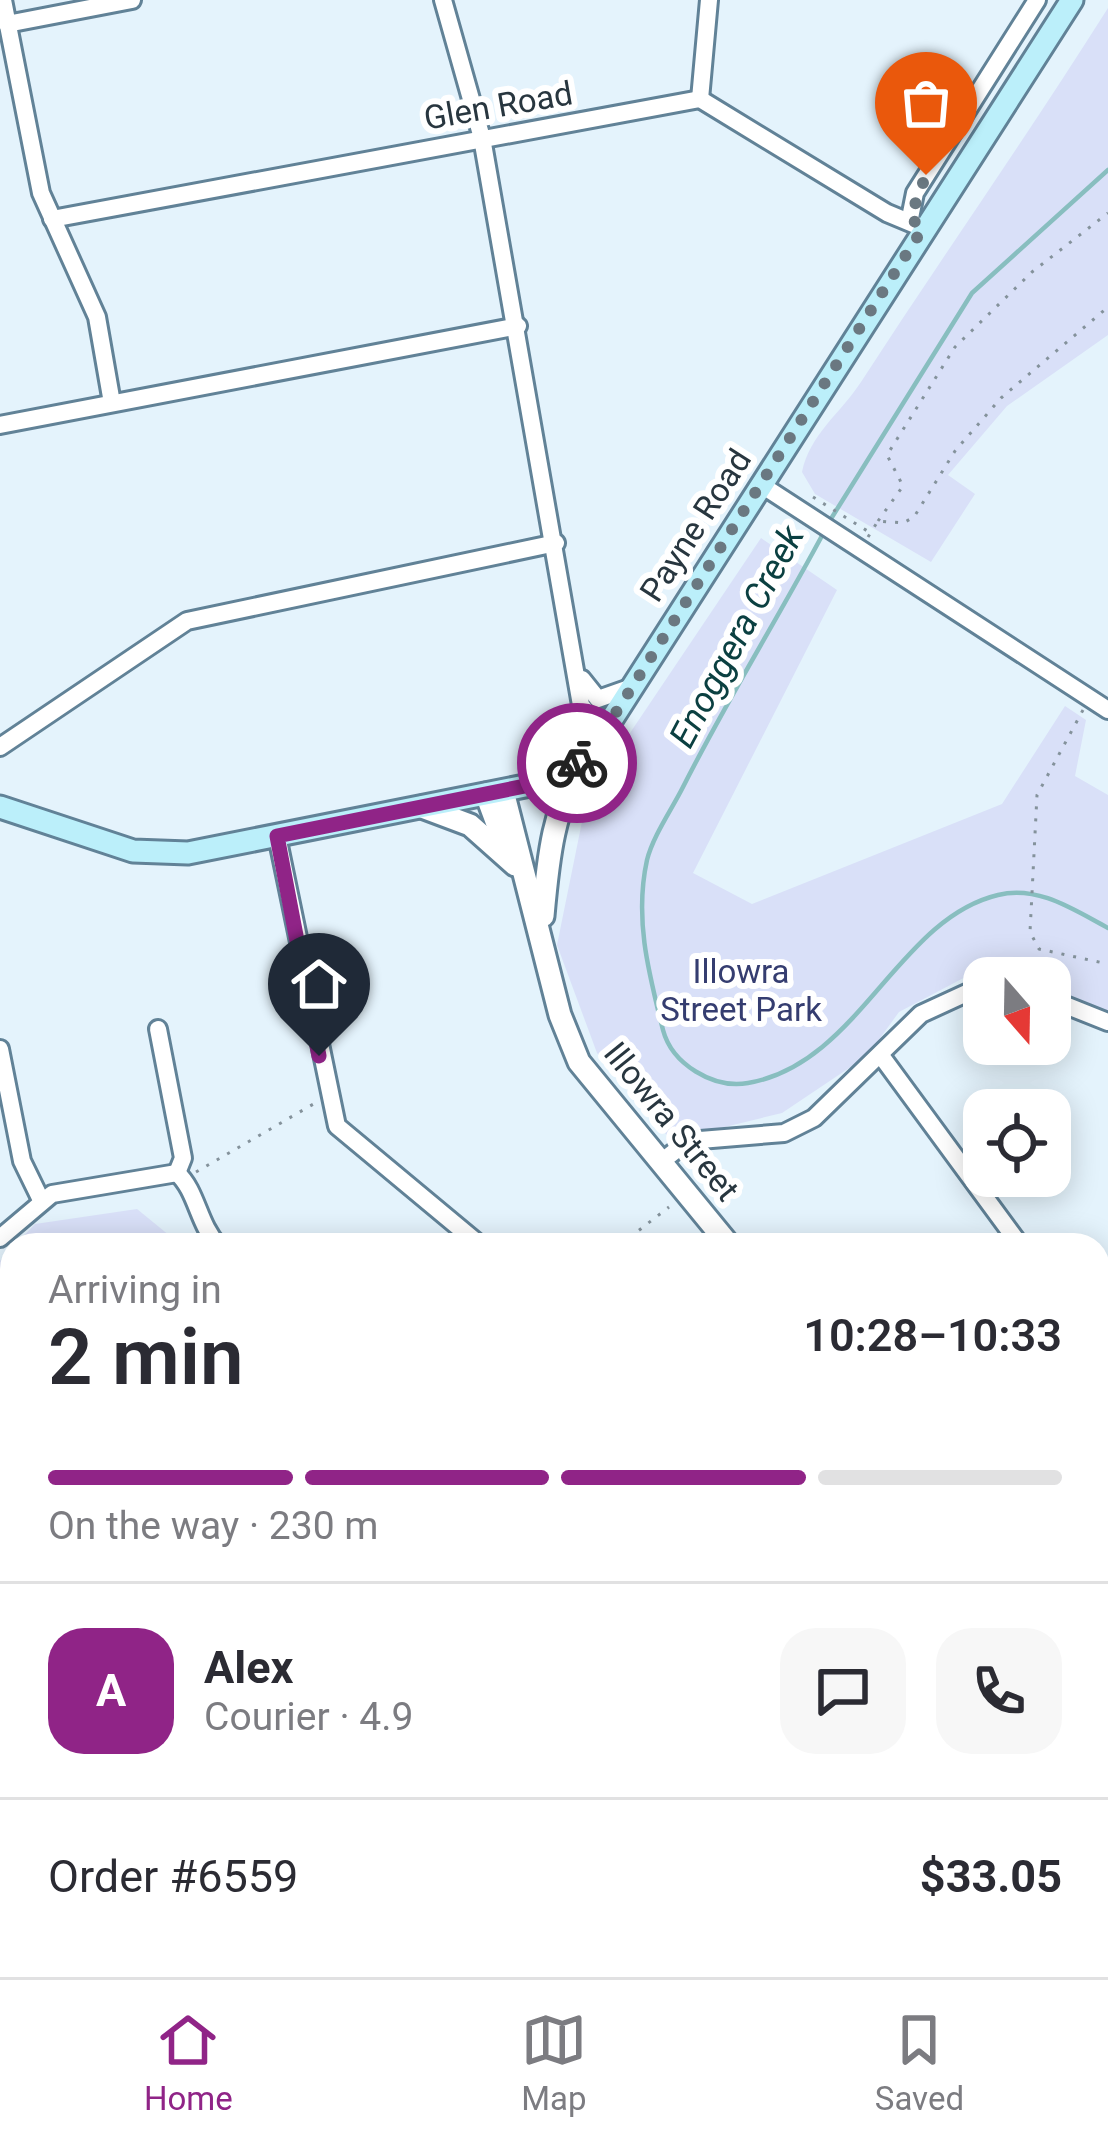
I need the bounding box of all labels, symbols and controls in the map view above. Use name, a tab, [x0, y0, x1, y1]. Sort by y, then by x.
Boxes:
pin	[875, 52, 977, 175]
icon: bag	[893, 70, 959, 136]
street label: Glen Road	[421, 73, 575, 138]
street label: Payne Road	[632, 442, 759, 609]
water label: Enoggera Creek	[661, 517, 813, 754]
courier	[517, 703, 637, 823]
icon: bike	[544, 730, 610, 796]
pin	[268, 933, 370, 1056]
icon: home	[286, 951, 352, 1017]
park label: Illowra Street Park	[660, 952, 822, 1029]
north arrow	[963, 957, 1071, 1065]
map controls	[963, 957, 1071, 1197]
street label: Illowra Street	[596, 1034, 747, 1208]
button: locate	[963, 1089, 1071, 1197]
text: Arriving in	[48, 1267, 222, 1313]
text: 10:28–10:33	[803, 1309, 1062, 1362]
text: 2 min	[48, 1312, 244, 1403]
text: On the way · 230 m	[48, 1503, 379, 1549]
button: chat	[780, 1628, 906, 1754]
button: phone	[936, 1628, 1062, 1754]
text: Alex	[204, 1641, 293, 1694]
text: A	[96, 1664, 126, 1717]
text: Courier · 4.9	[204, 1694, 413, 1740]
text: Order #6559	[48, 1850, 298, 1903]
text: $33.05	[920, 1850, 1062, 1903]
tab: Home	[144, 2007, 233, 2118]
tab: Map	[521, 2007, 587, 2118]
tab: Saved	[875, 2007, 964, 2118]

